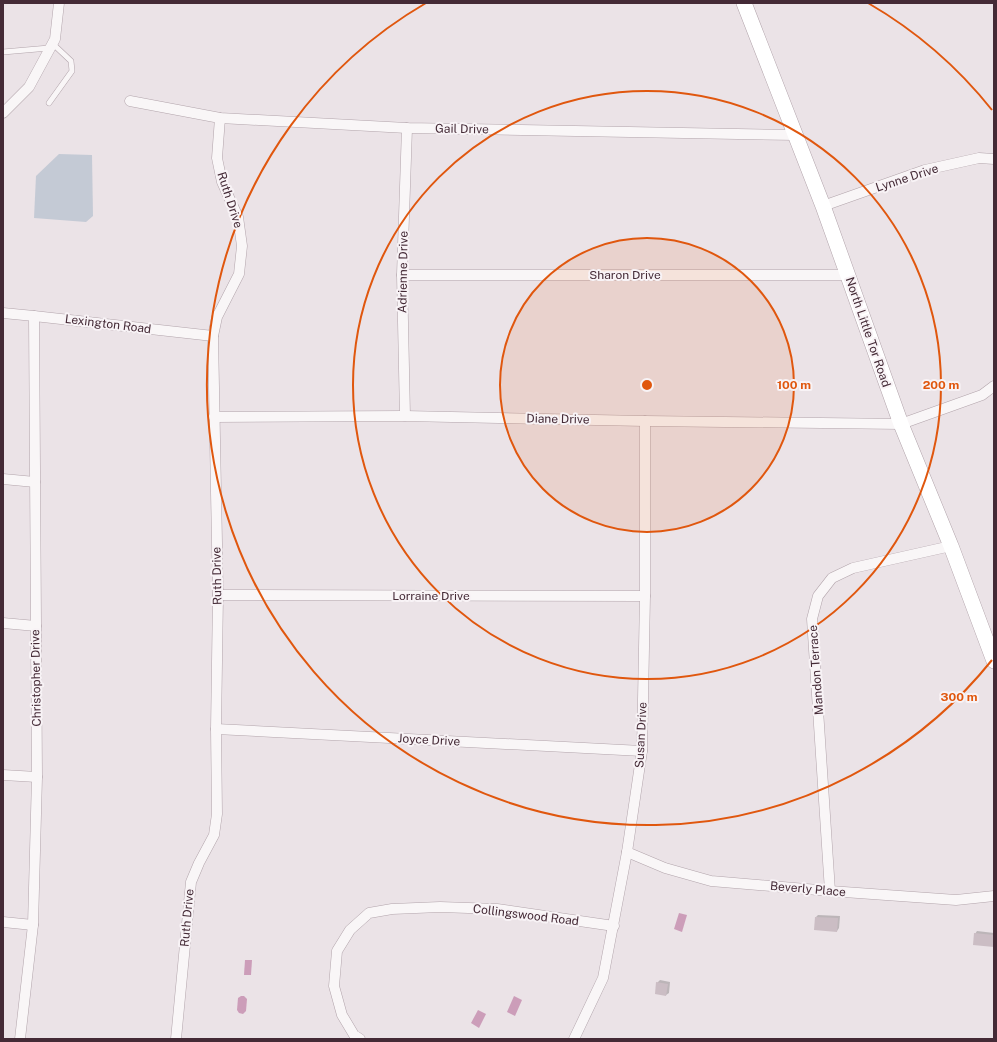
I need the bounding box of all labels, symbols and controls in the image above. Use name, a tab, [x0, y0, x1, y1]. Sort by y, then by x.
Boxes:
street label: Gail Drive	[435, 122, 489, 136]
street label: Lynne Drive	[874, 161, 940, 195]
street label: Ruth Drive	[214, 170, 246, 230]
street label: Adrienne Drive	[395, 231, 411, 313]
street label: Sharon Drive	[589, 268, 661, 282]
street label: North Little Tor Road	[843, 275, 893, 389]
street label: Lexington Road	[64, 312, 152, 336]
centre of rings	[640, 378, 654, 392]
text: 100 m	[777, 378, 811, 392]
text: 200 m	[923, 378, 959, 392]
street label: Diane Drive	[526, 411, 590, 427]
street label: Ruth Drive	[209, 547, 225, 605]
street label: Lorraine Drive	[392, 589, 470, 603]
street label: Mandon Terrace	[806, 624, 826, 715]
street label: Christopher Drive	[28, 629, 44, 727]
text: 300 m	[941, 690, 978, 704]
street label: Susan Drive	[632, 701, 650, 768]
street label: Joyce Drive	[397, 731, 461, 749]
street label: Beverly Place	[770, 879, 847, 899]
street label: Ruth Drive	[177, 888, 197, 948]
street label: Collingswood Road	[472, 902, 580, 928]

